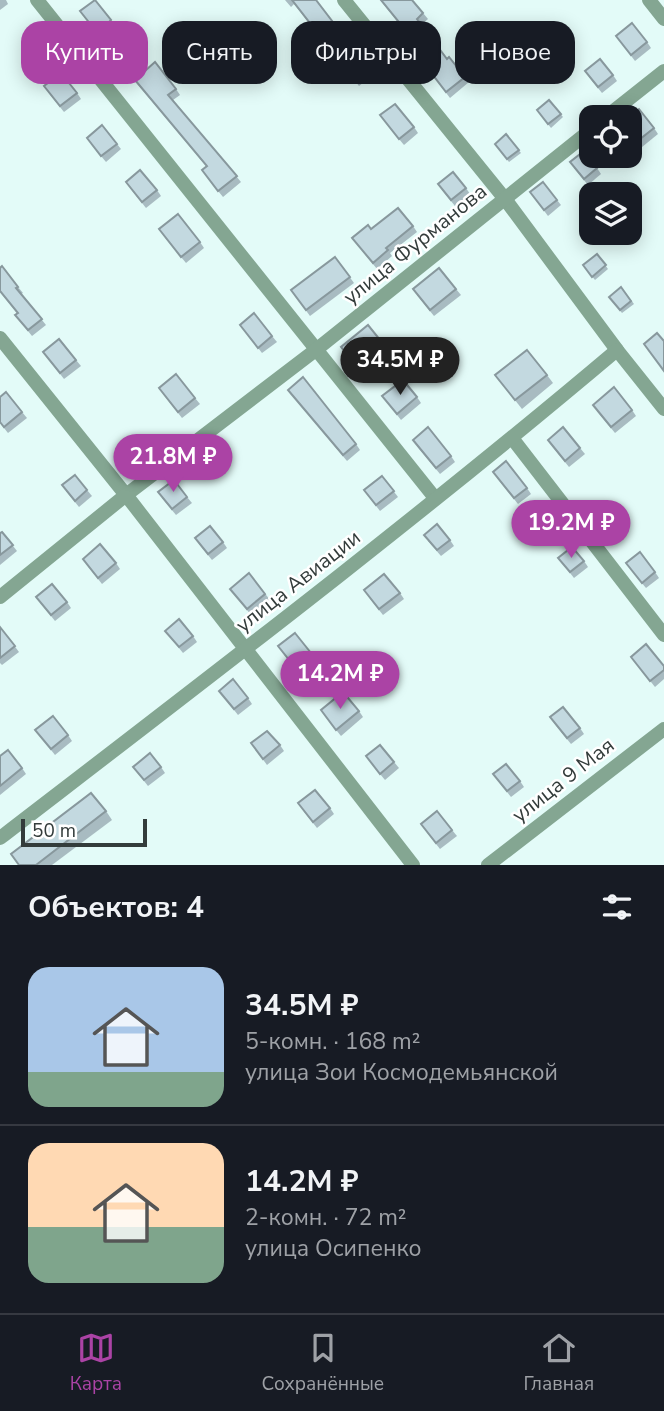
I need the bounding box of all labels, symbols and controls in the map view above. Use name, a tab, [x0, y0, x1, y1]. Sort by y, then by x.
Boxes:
chip: Купить	[21, 21, 148, 84]
chip: Снять	[162, 21, 277, 84]
chip: Фильтры	[291, 21, 441, 84]
chip: Новое	[455, 21, 575, 84]
map controls	[579, 105, 642, 245]
button: locate	[579, 105, 642, 168]
street label: улица Фурманова	[337, 177, 493, 311]
button: layers	[579, 182, 642, 245]
pin: 34.5M ₽	[335, 338, 465, 397]
text: 34.5M ₽	[356, 344, 444, 375]
pin: 21.8M ₽	[108, 434, 238, 494]
text: 21.8M ₽	[129, 441, 217, 472]
pin: 19.2M ₽	[506, 500, 636, 560]
text: 19.2M ₽	[527, 507, 615, 538]
street label: улица Авиации	[230, 523, 366, 639]
pin: 14.2M ₽	[275, 652, 405, 711]
text: 14.2M ₽	[296, 658, 384, 689]
street label: улица 9 Мая	[506, 731, 620, 829]
scale bar	[21, 816, 147, 848]
text: 50 m	[32, 818, 76, 844]
text: Объектов: 4	[28, 887, 204, 928]
icon: filters	[598, 888, 636, 926]
text: 34.5M ₽	[245, 985, 359, 1026]
icon: home	[84, 995, 168, 1079]
text: 5-комн. · 168 m²	[245, 1026, 420, 1057]
text: улица Зои Космодемьянской	[245, 1057, 558, 1088]
text: 14.2M ₽	[245, 1161, 359, 1202]
icon: home	[84, 1171, 168, 1255]
text: 2-комн. · 72 m²	[245, 1202, 407, 1233]
text: улица Осипенко	[245, 1233, 422, 1264]
tab: Карта	[70, 1329, 122, 1397]
tab: Сохранённые	[261, 1329, 384, 1397]
tab: Главная	[524, 1329, 594, 1397]

